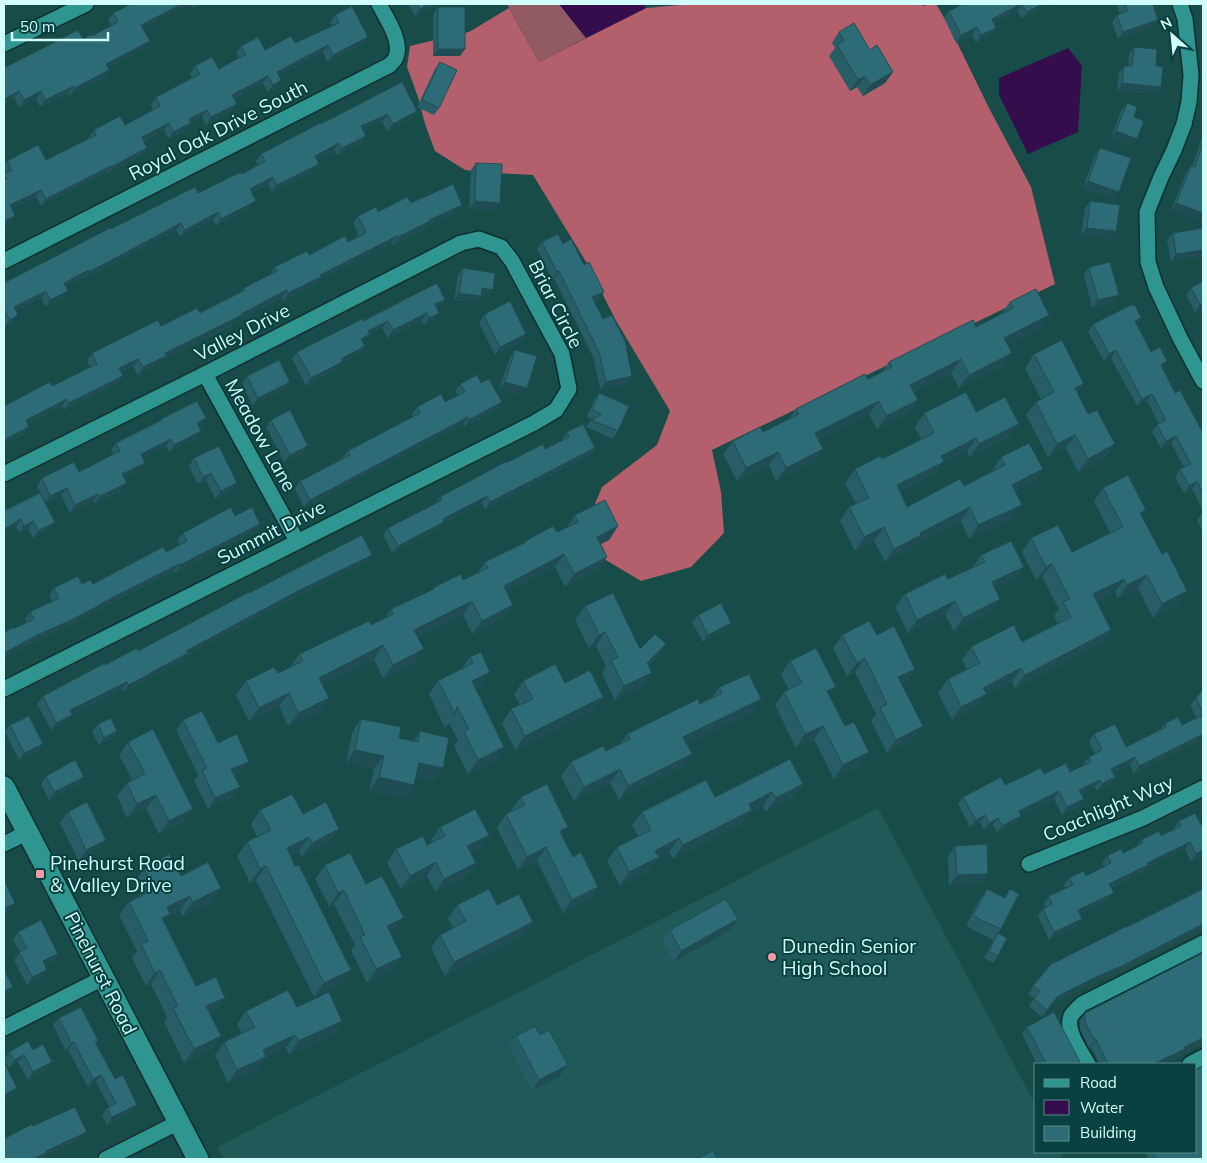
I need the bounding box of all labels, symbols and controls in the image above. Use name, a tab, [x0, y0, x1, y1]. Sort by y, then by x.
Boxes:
scale bar	[12, 10, 109, 42]
north arrow	[1147, 10, 1197, 60]
text: N	[1157, 13, 1175, 34]
text: 50 m	[20, 17, 55, 36]
street label: Royal Oak Drive South	[125, 74, 311, 186]
street label: Briar Circle	[523, 256, 589, 352]
street label: Valley Drive	[190, 298, 294, 366]
street label: Meadow Lane	[220, 375, 302, 495]
street label: Summit Drive	[213, 494, 329, 570]
street label: Coachlight Way	[1039, 770, 1177, 846]
place label: Pinehurst Road & Valley Drive	[50, 851, 185, 897]
marker: Pinehurst Road & Valley Drive	[34, 868, 46, 880]
street label: Pinehurst Road	[60, 908, 142, 1038]
place label: Dunedin Senior High School	[782, 934, 916, 980]
marker: Dunedin Senior High School	[766, 951, 778, 963]
legend	[1034, 1063, 1197, 1153]
text: Road	[1080, 1073, 1117, 1092]
text: Water	[1080, 1098, 1124, 1117]
text: Building	[1080, 1123, 1136, 1142]

